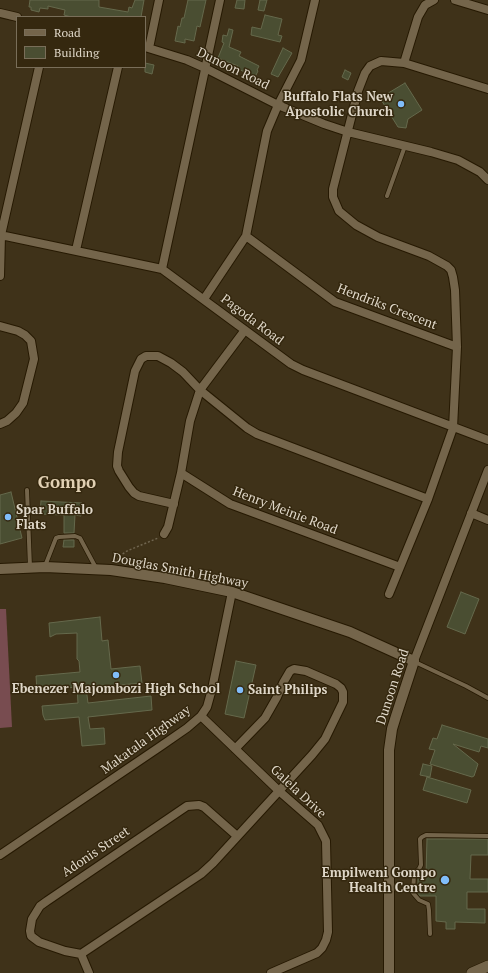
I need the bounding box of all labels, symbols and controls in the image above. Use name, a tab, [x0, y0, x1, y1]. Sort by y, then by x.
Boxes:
legend	[16, 16, 146, 68]
text: Road	[54, 25, 81, 40]
text: Building	[54, 45, 99, 60]
street label: Dunoon Road	[194, 45, 272, 93]
place label: Buffalo Flats New Apostolic Church	[284, 89, 393, 120]
marker: Buffalo Flats New Apostolic Church	[396, 99, 406, 109]
street label: Hendriks Crescent	[335, 281, 439, 333]
street label: Pagoda Road	[218, 291, 286, 349]
district label: Gompo	[38, 473, 96, 493]
street label: Henry Meinie Road	[231, 484, 339, 538]
place label: Spar Buffalo Flats	[16, 502, 93, 533]
marker: Spar Buffalo Flats	[3, 512, 13, 522]
street label: Douglas Smith Highway	[111, 550, 249, 592]
street label: Dunoon Road	[373, 647, 413, 727]
marker: Ebenezer Majombozi High School	[111, 670, 121, 680]
place label: Ebenezer Majombozi High School	[12, 681, 220, 697]
place label: Saint Philips	[248, 682, 327, 698]
marker: Saint Philips	[235, 685, 245, 695]
street label: Makatala Highway	[98, 702, 194, 778]
street label: Galela Drive	[267, 762, 329, 822]
street label: Adonis Street	[59, 824, 133, 880]
place label: Empilweni Gompo Health Centre	[322, 865, 436, 896]
marker: Empilweni Gompo Health Centre	[439, 874, 451, 886]

